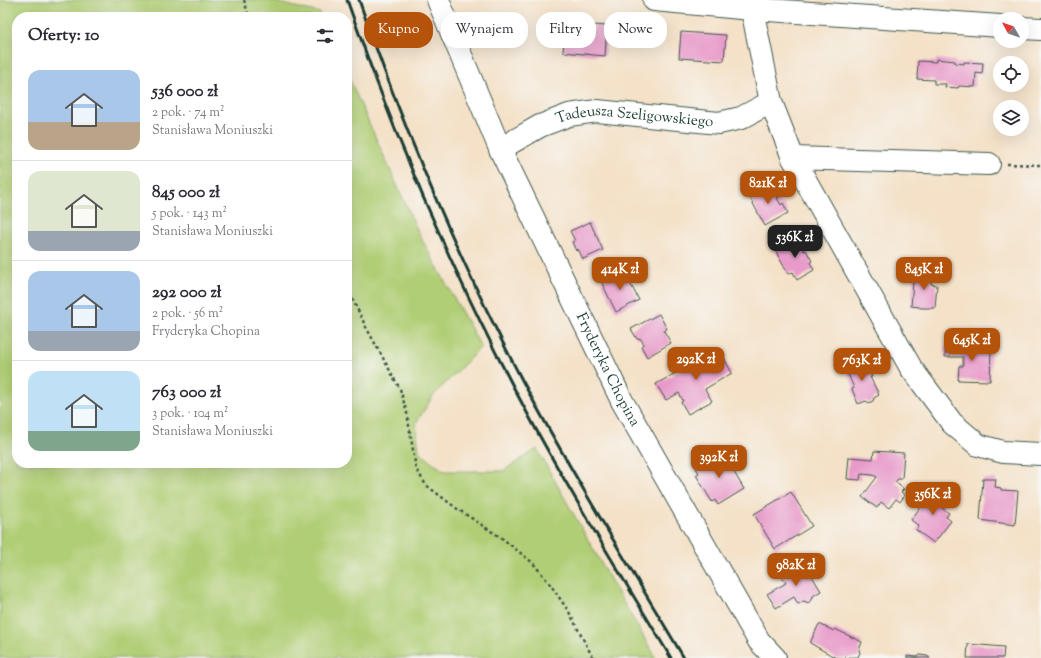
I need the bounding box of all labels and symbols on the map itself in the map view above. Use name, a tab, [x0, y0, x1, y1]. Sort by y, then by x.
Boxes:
north arrow	[993, 12, 1029, 48]
street label: Tadeusza Szeligowskiego	[553, 100, 714, 133]
pin: 821K zł	[731, 171, 805, 205]
pin: 536K zł	[758, 225, 832, 259]
pin: 414K zł	[583, 257, 657, 291]
pin: 845K zł	[887, 257, 961, 291]
street label: Fryderyka Chopina	[570, 309, 645, 431]
pin: 645K zł	[935, 328, 1009, 362]
pin: 292K zł	[659, 347, 733, 381]
pin: 763K zł	[825, 348, 899, 382]
pin: 392K zł	[682, 445, 756, 479]
pin: 356K zł	[896, 482, 970, 516]
pin: 982K zł	[759, 553, 833, 587]

